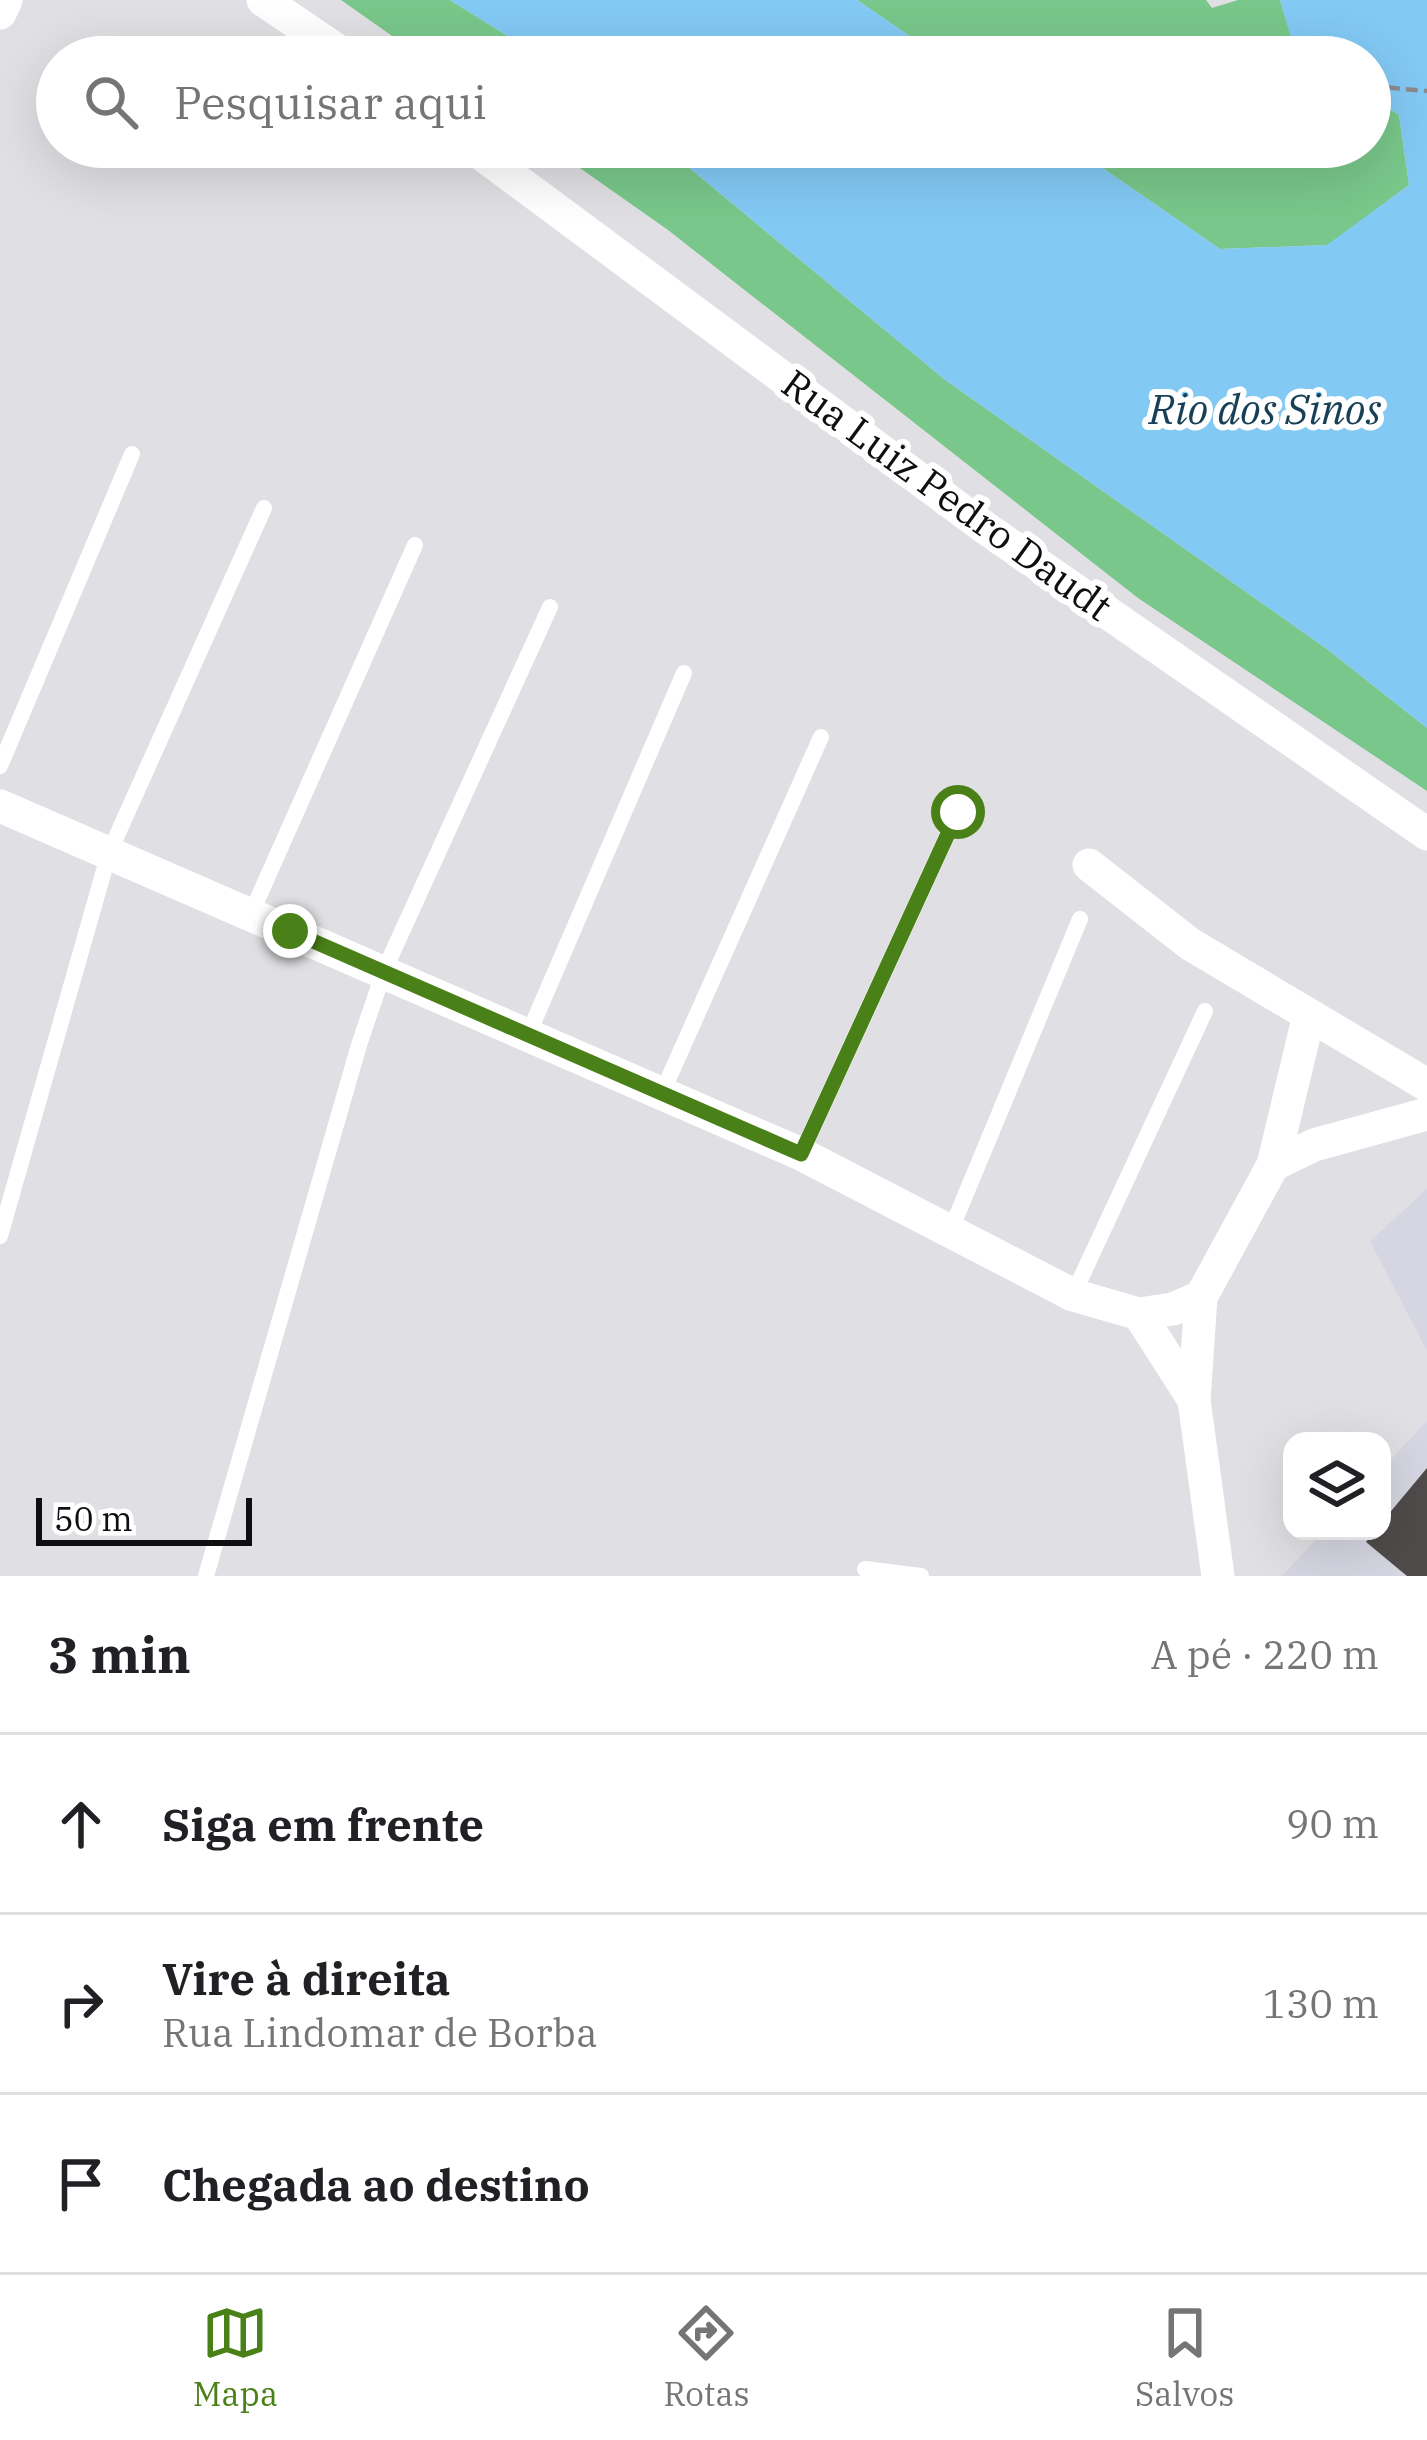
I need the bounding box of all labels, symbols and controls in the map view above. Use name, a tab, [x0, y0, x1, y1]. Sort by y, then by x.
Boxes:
search box	[36, 36, 1391, 168]
icon: search	[78, 69, 144, 135]
text: Pesquisar aqui	[174, 73, 487, 131]
street label: Rua Luiz Pedro Daudt	[772, 358, 1122, 632]
water label: Rio dos Sinos	[1148, 381, 1382, 436]
route start	[931, 785, 985, 839]
route end	[263, 904, 317, 958]
map controls	[1283, 1432, 1391, 1540]
button: layers	[1283, 1432, 1391, 1540]
scale bar	[36, 1492, 252, 1545]
text: 50 m	[54, 1497, 133, 1540]
text: 3 min	[48, 1621, 191, 1687]
text: A pé · 220 m	[1151, 1629, 1379, 1680]
icon: ahead	[48, 1791, 114, 1857]
text: Siga em frente	[162, 1795, 484, 1853]
text: 90 m	[1286, 1798, 1379, 1849]
text: Vire à direita	[162, 1949, 450, 2007]
icon: right	[48, 1971, 114, 2037]
text: 130 m	[1263, 1978, 1379, 2029]
text: Rua Lindomar de Borba	[162, 2007, 597, 2058]
icon: arrive	[48, 2151, 114, 2217]
text: Chegada ao destino	[162, 2155, 590, 2213]
tab: Mapa	[193, 2300, 278, 2415]
tab: Rotas	[663, 2300, 750, 2415]
tab: Salvos	[1135, 2300, 1234, 2415]

